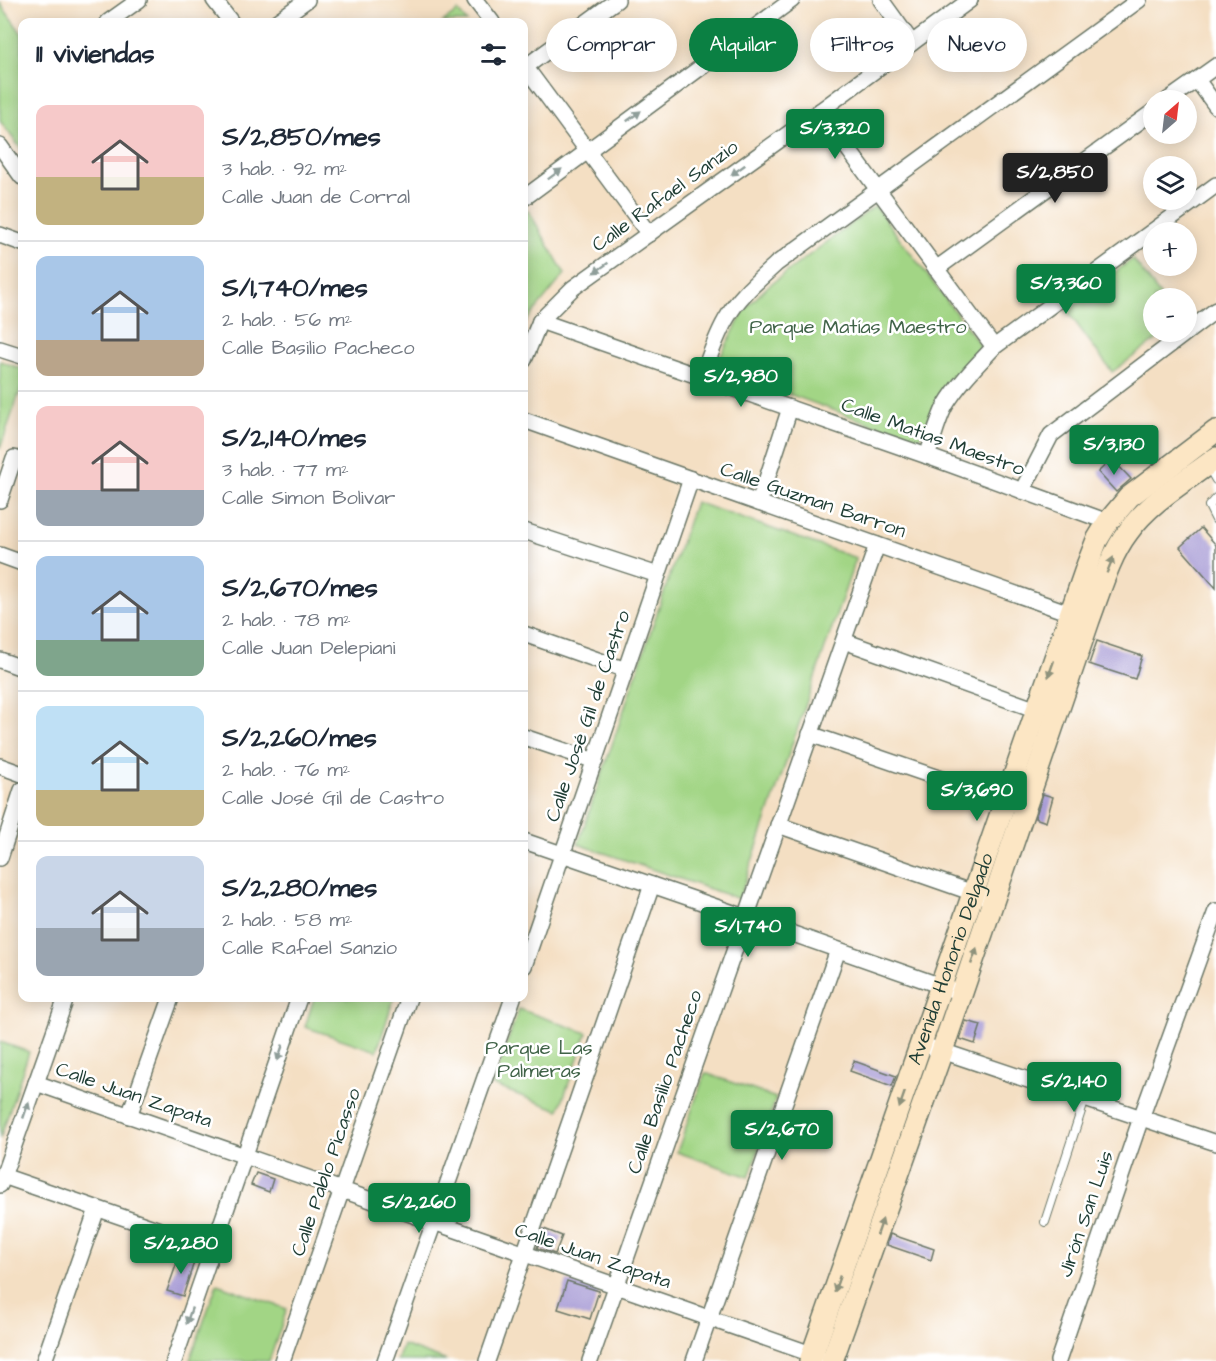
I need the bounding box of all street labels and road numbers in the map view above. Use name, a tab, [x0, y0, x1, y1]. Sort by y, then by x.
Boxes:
street label: Calle Rafael Sanzio	[586, 133, 744, 259]
street label: Calle Matias Maestro	[837, 391, 1029, 483]
street label: Calle Guzman Barron	[716, 455, 910, 545]
street label: Calle José Gil de Castro	[539, 606, 637, 826]
street label: Avenida Honorio Delgado	[901, 849, 1001, 1069]
street label: Calle Basilio Pacheco	[620, 986, 710, 1178]
street label: Calle Juan Zapata	[52, 1055, 216, 1135]
street label: Calle Pablo Picasso	[284, 1084, 368, 1260]
street label: Jirón San Luis	[1051, 1147, 1121, 1281]
street label: Calle Juan Zapata	[511, 1216, 675, 1296]

